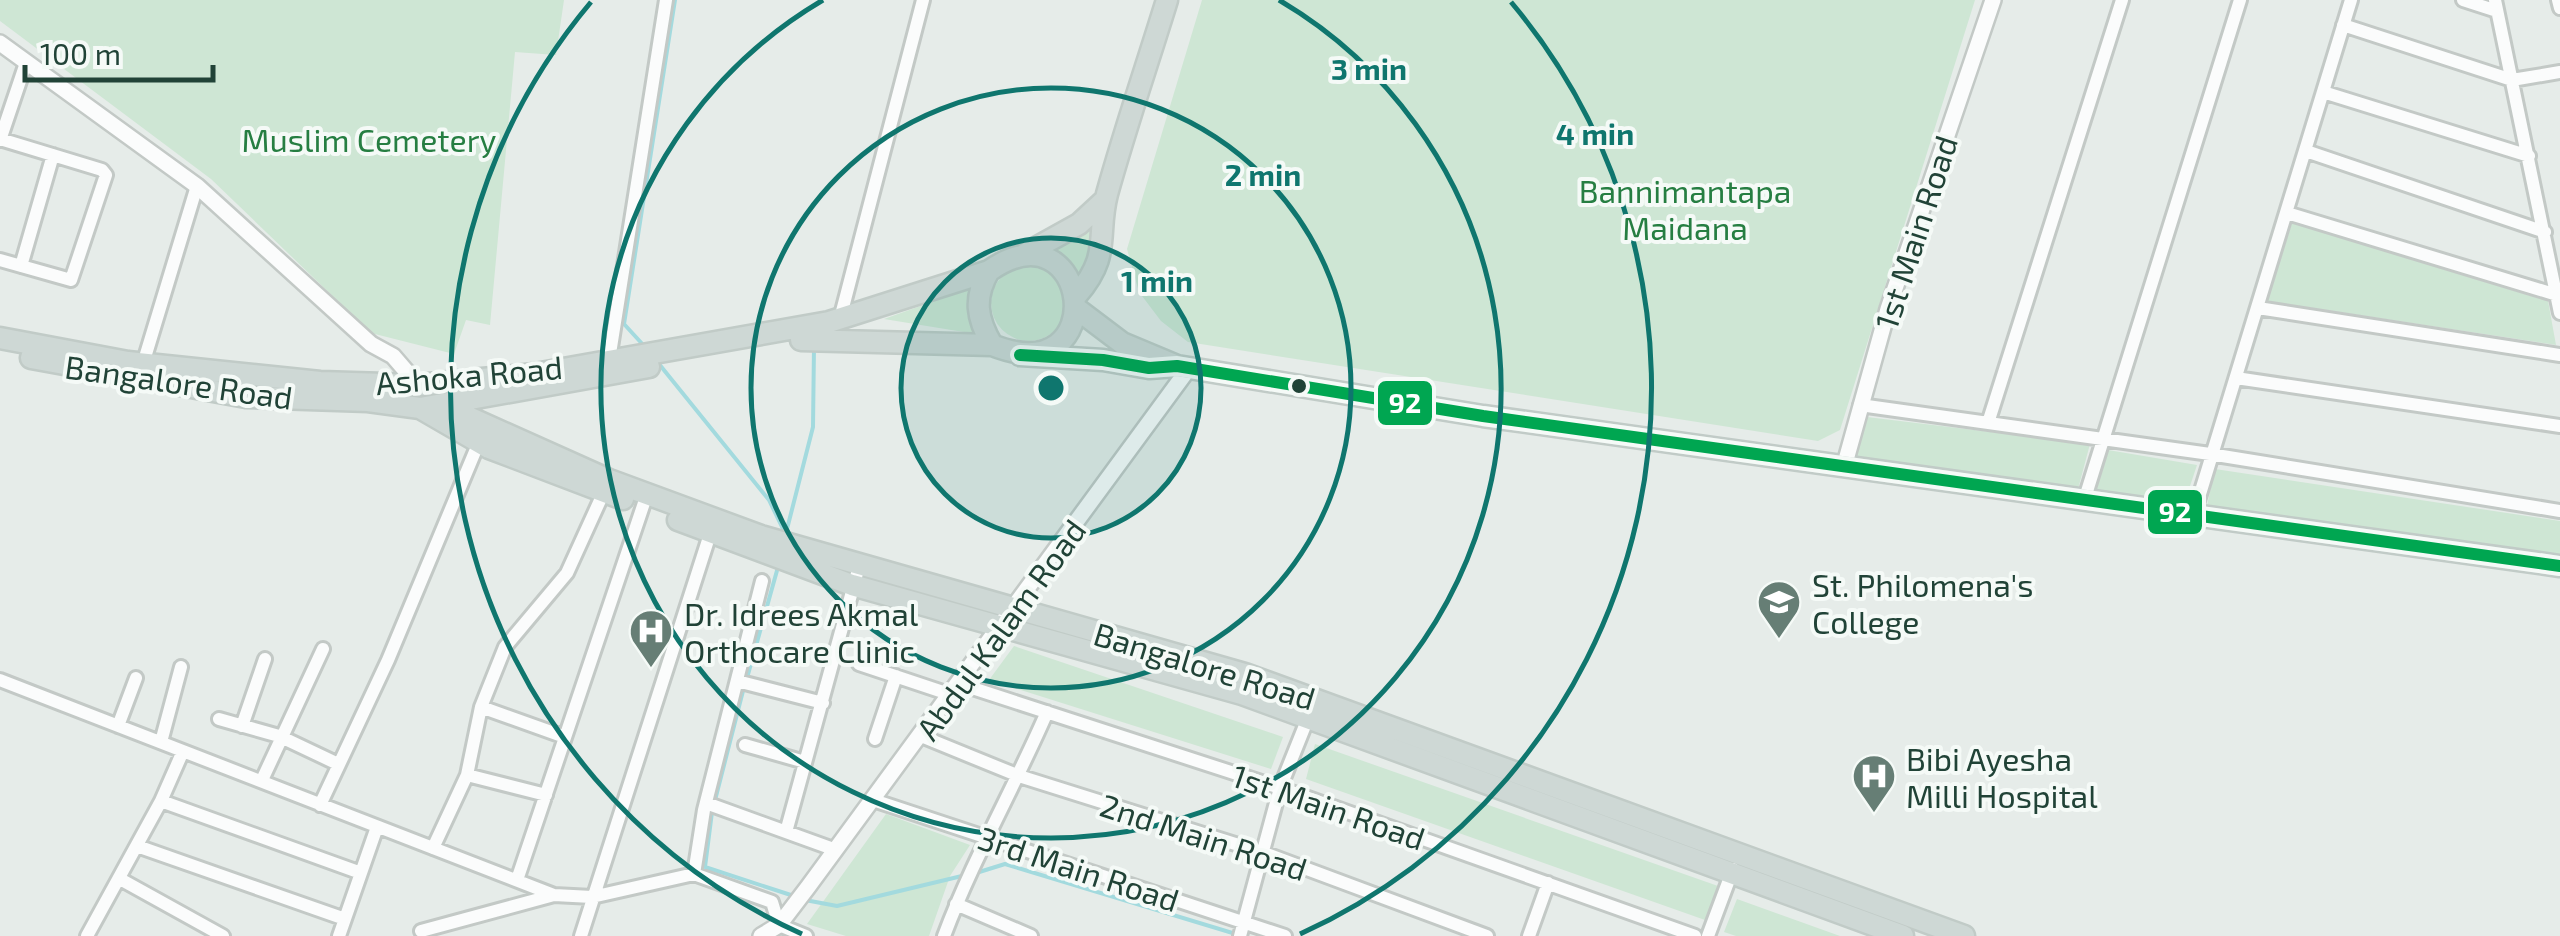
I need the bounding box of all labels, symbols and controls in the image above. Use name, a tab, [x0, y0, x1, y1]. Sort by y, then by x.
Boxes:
scale bar	[25, 20, 212, 82]
text: 100 m	[40, 35, 121, 71]
text: 3 min	[1331, 50, 1407, 86]
text: 4 min	[1556, 115, 1634, 151]
park label: Muslim Cemetery	[242, 120, 497, 158]
street label: 1st Main Road	[1866, 130, 1964, 334]
text: 2 min	[1225, 156, 1301, 192]
park label: Bannimantapa Maidana	[1579, 171, 1791, 246]
text: 1 min	[1121, 262, 1193, 298]
street label: Bangalore Road	[63, 346, 295, 416]
street label: Ashoka Road	[374, 347, 564, 401]
centre of rings	[1033, 370, 1069, 406]
unlabelled marker	[1289, 376, 1309, 396]
line badge: 92	[1376, 379, 1434, 427]
text: 92	[1389, 385, 1421, 419]
line badge: 92	[2146, 488, 2204, 536]
text: 92	[2159, 494, 2191, 528]
street label: Abdul Kalam Road	[907, 511, 1093, 747]
place label: St. Philomena's College	[1812, 565, 2033, 640]
school or university icon: St. Philomena's College	[1756, 579, 1802, 640]
place label: Dr. Idrees Akmal Orthocare Clinic	[684, 594, 919, 669]
hospital icon: Dr. Idrees Akmal Orthocare Clinic	[628, 608, 674, 669]
street label: Bangalore Road	[1090, 613, 1320, 717]
place label: Bibi Ayesha Milli Hospital	[1906, 739, 2098, 814]
hospital icon: Bibi Ayesha Milli Hospital	[1851, 753, 1897, 814]
street label: 1st Main Road	[1228, 755, 1430, 857]
street label: 2nd Main Road	[1096, 785, 1312, 887]
street label: 3rd Main Road	[974, 818, 1184, 918]

